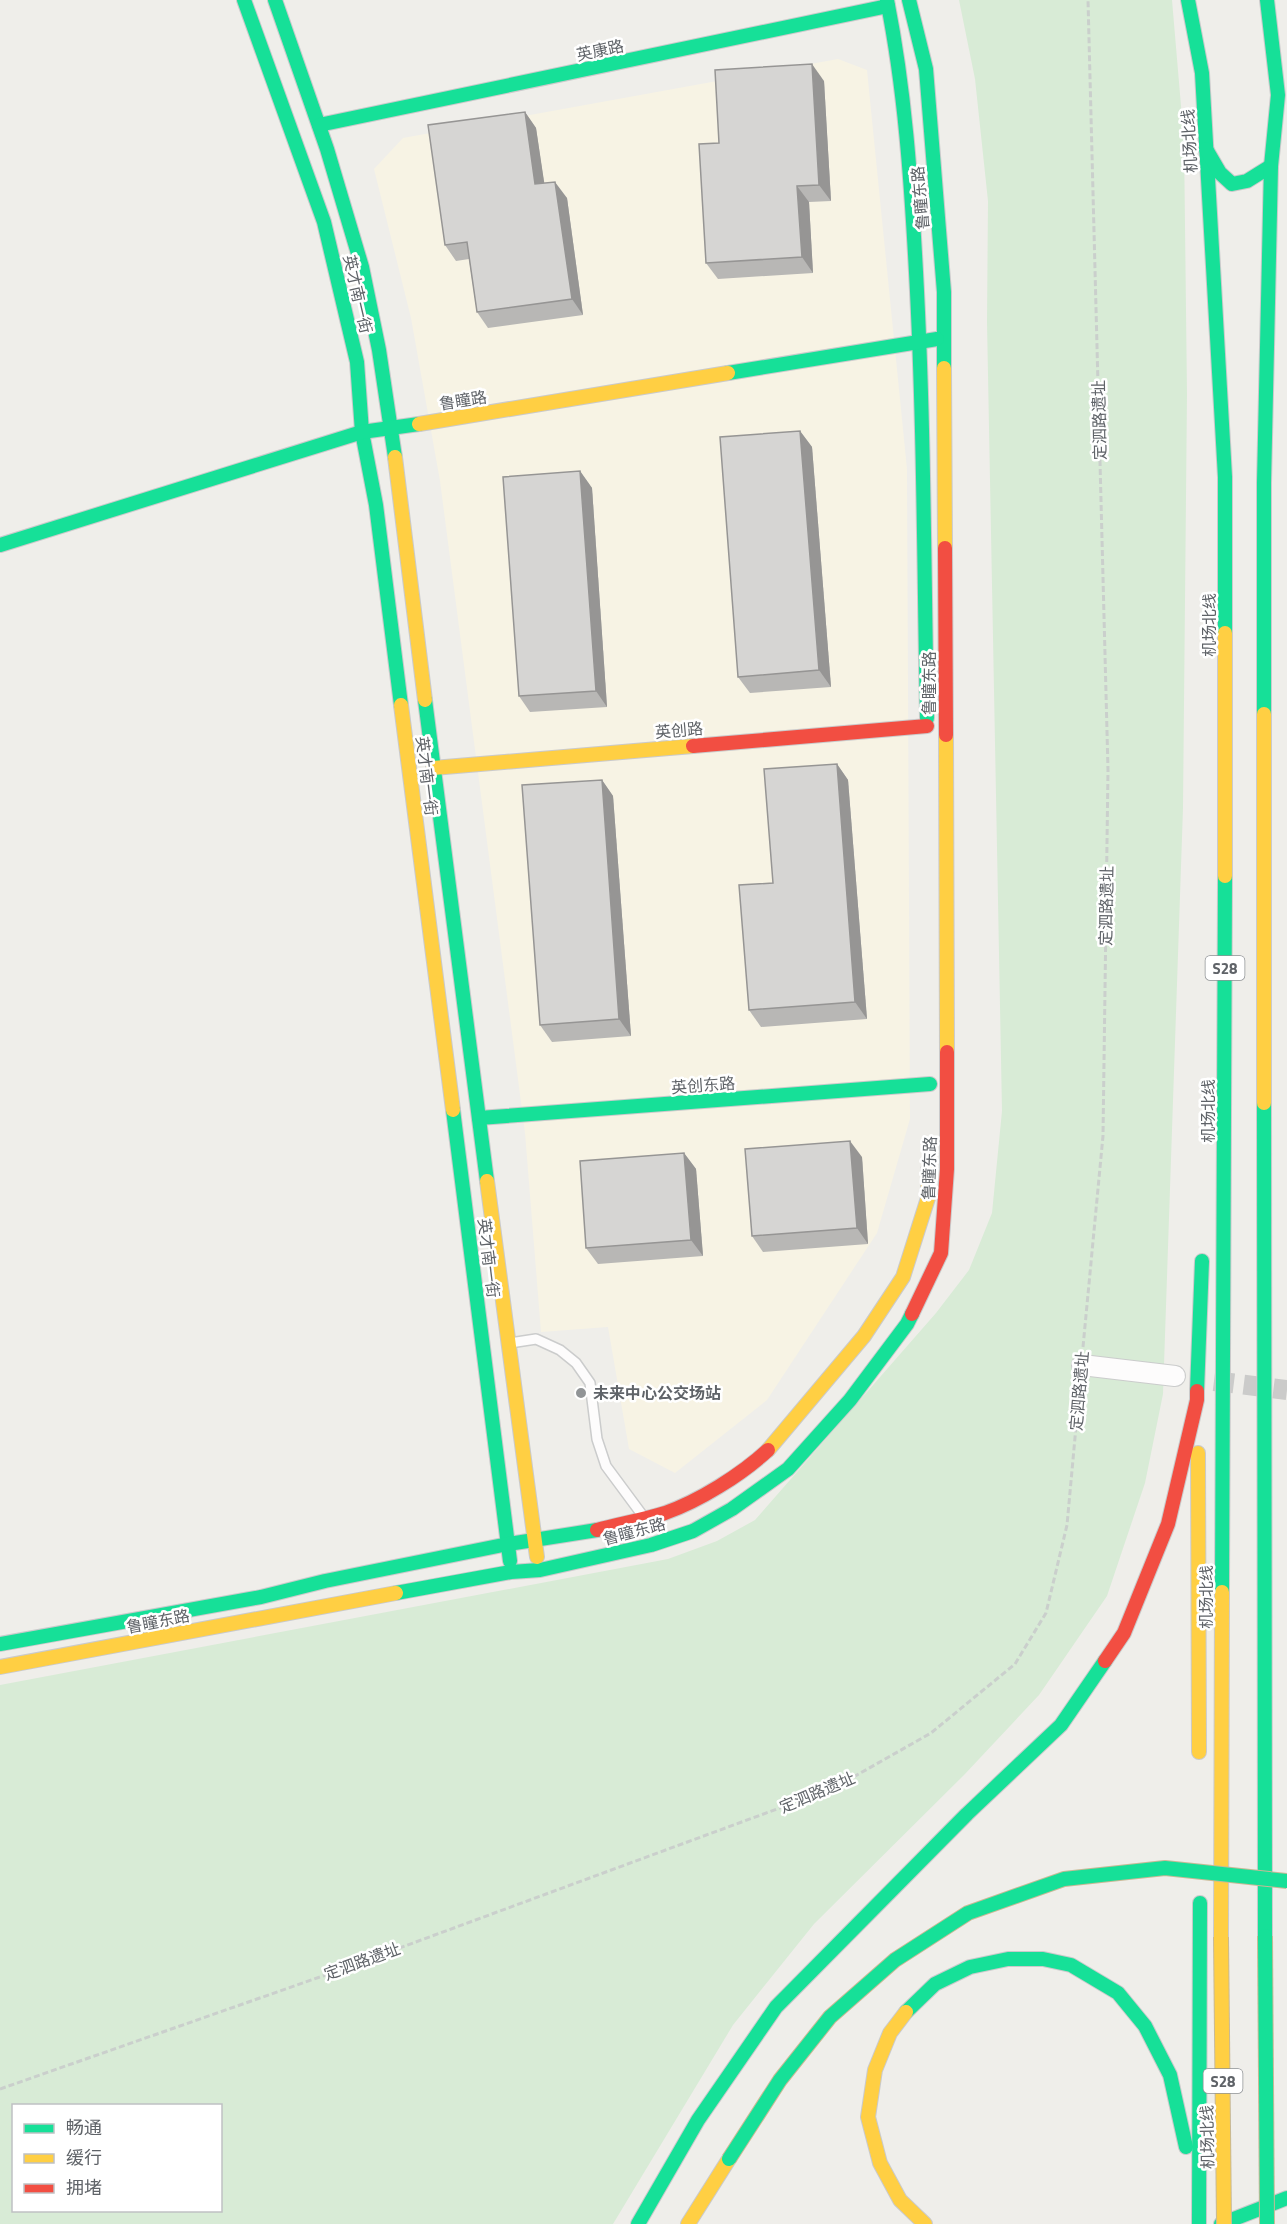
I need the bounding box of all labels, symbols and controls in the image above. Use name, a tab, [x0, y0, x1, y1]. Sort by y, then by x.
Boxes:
street label: 英康路	[574, 33, 626, 67]
street label: 机场北线	[1175, 108, 1203, 174]
street label: 鲁瞳东路	[905, 165, 935, 231]
street label: 英才南一街	[337, 252, 379, 336]
street label: 定泗路遗址	[1086, 380, 1112, 460]
street label: 鲁瞳路	[437, 384, 489, 416]
street label: 机场北线	[1197, 593, 1221, 657]
street label: 鲁瞳东路	[917, 651, 941, 715]
street label: 英创路	[654, 716, 704, 744]
street label: 英才南一街	[410, 735, 444, 817]
street label: 定泗路遗址	[1093, 866, 1119, 946]
road number: S28	[1206, 956, 1244, 980]
street label: 英创东路	[670, 1071, 736, 1099]
street label: 机场北线	[1196, 1079, 1220, 1143]
street label: 鲁瞳东路	[916, 1136, 942, 1200]
street label: 英才南一街	[472, 1217, 506, 1299]
street label: 定泗路遗址	[1064, 1350, 1094, 1432]
place label: 未来中心公交场站	[593, 1381, 721, 1405]
marker: 未来中心公交场站	[574, 1386, 588, 1400]
street label: 鲁瞳东路	[600, 1511, 668, 1551]
street label: 机场北线	[1194, 1565, 1218, 1629]
street label: 鲁瞳东路	[124, 1603, 192, 1639]
street label: 定泗路遗址	[775, 1765, 859, 1819]
street label: 定泗路遗址	[320, 1936, 404, 1986]
road number: S28	[1204, 2069, 1242, 2093]
legend	[12, 2104, 222, 2212]
street label: 机场北线	[1194, 2105, 1220, 2169]
text: 畅通	[66, 2114, 102, 2141]
text: 缓行	[66, 2144, 102, 2171]
text: 拥堵	[66, 2174, 102, 2201]

